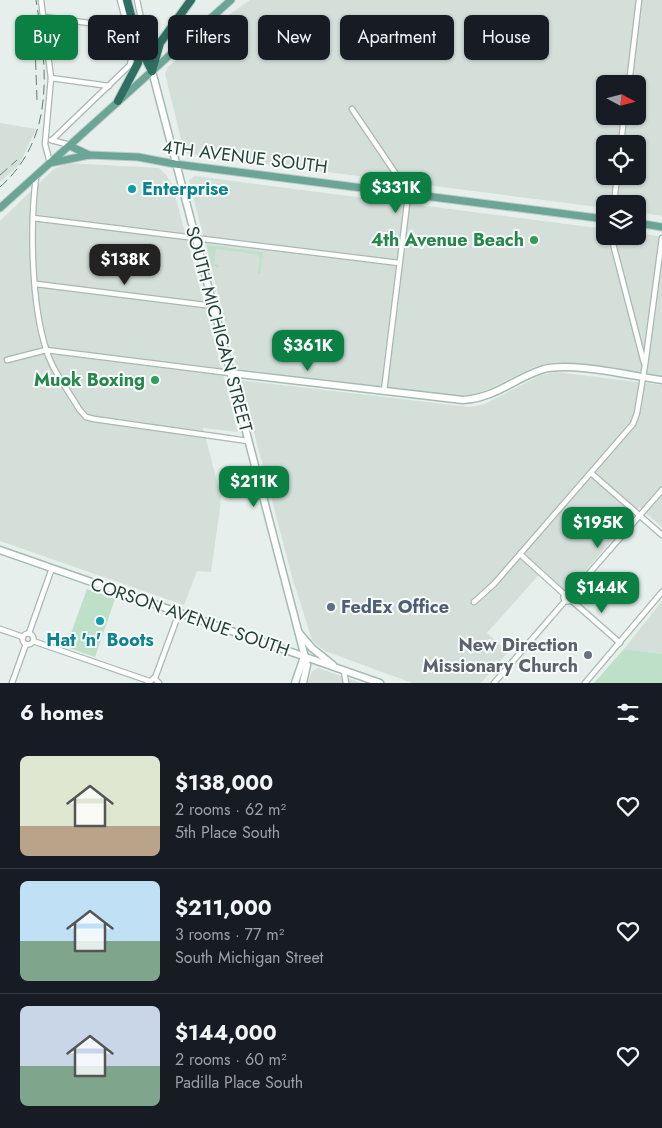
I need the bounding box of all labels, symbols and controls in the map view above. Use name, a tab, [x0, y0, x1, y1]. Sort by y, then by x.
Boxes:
chip: Buy	[15, 15, 78, 60]
chip: Rent	[88, 15, 158, 60]
chip: Filters	[168, 15, 248, 60]
chip: New	[258, 15, 330, 60]
chip: Apartment	[340, 15, 454, 60]
chip: House	[464, 15, 549, 60]
north arrow	[596, 75, 646, 125]
map controls	[596, 75, 646, 245]
street label: 4TH AVENUE SOUTH	[161, 134, 329, 180]
button: locate	[596, 135, 646, 185]
pin: $331K	[361, 172, 431, 214]
place label: Enterprise	[142, 176, 229, 202]
text: $331K	[371, 176, 421, 199]
marker: Enterprise	[126, 183, 138, 195]
button: layers	[596, 195, 646, 245]
street label: SOUTH MICHIGAN STREET	[179, 223, 259, 435]
place label: 4th Avenue Beach	[371, 227, 524, 253]
marker: 4th Avenue Beach	[528, 234, 540, 246]
pin: $138K	[90, 244, 160, 286]
text: $138K	[100, 248, 150, 271]
pin: $361K	[273, 330, 343, 372]
text: $361K	[283, 334, 333, 357]
place label: Muok Boxing	[34, 367, 145, 393]
marker: Muok Boxing	[149, 374, 161, 386]
pin: $211K	[219, 466, 289, 508]
text: $211K	[230, 470, 278, 493]
pin: $195K	[563, 506, 633, 549]
text: $195K	[573, 511, 623, 534]
street label: CORSON AVENUE SOUTH	[87, 571, 293, 663]
pin: $144K	[567, 572, 637, 614]
text: $144K	[576, 576, 628, 599]
place label: FedEx Office	[341, 594, 449, 620]
marker: FedEx Office	[325, 601, 337, 613]
marker: Hat 'n' Boots	[94, 615, 106, 627]
place label: Hat 'n' Boots	[46, 627, 154, 653]
place label: New Direction Missionary Church	[423, 632, 578, 679]
marker: New Direction Missionary Church	[582, 649, 594, 661]
text: 6 homes	[20, 698, 104, 728]
icon: filters	[614, 699, 642, 727]
text: $138,000	[175, 768, 273, 798]
icon: home	[60, 776, 120, 836]
icon: heart	[614, 792, 642, 820]
text: 2 rooms · 62 m²	[175, 798, 286, 821]
text: 5th Place South	[175, 821, 280, 844]
text: $211,000	[175, 893, 272, 923]
icon: home	[60, 901, 120, 961]
icon: heart	[614, 917, 642, 945]
text: 3 rooms · 77 m²	[175, 923, 284, 946]
text: South Michigan Street	[175, 946, 323, 969]
text: $144,000	[175, 1018, 277, 1048]
icon: home	[60, 1026, 120, 1086]
icon: heart	[614, 1042, 642, 1070]
text: 2 rooms · 60 m²	[175, 1048, 287, 1071]
text: Padilla Place South	[175, 1071, 303, 1094]

